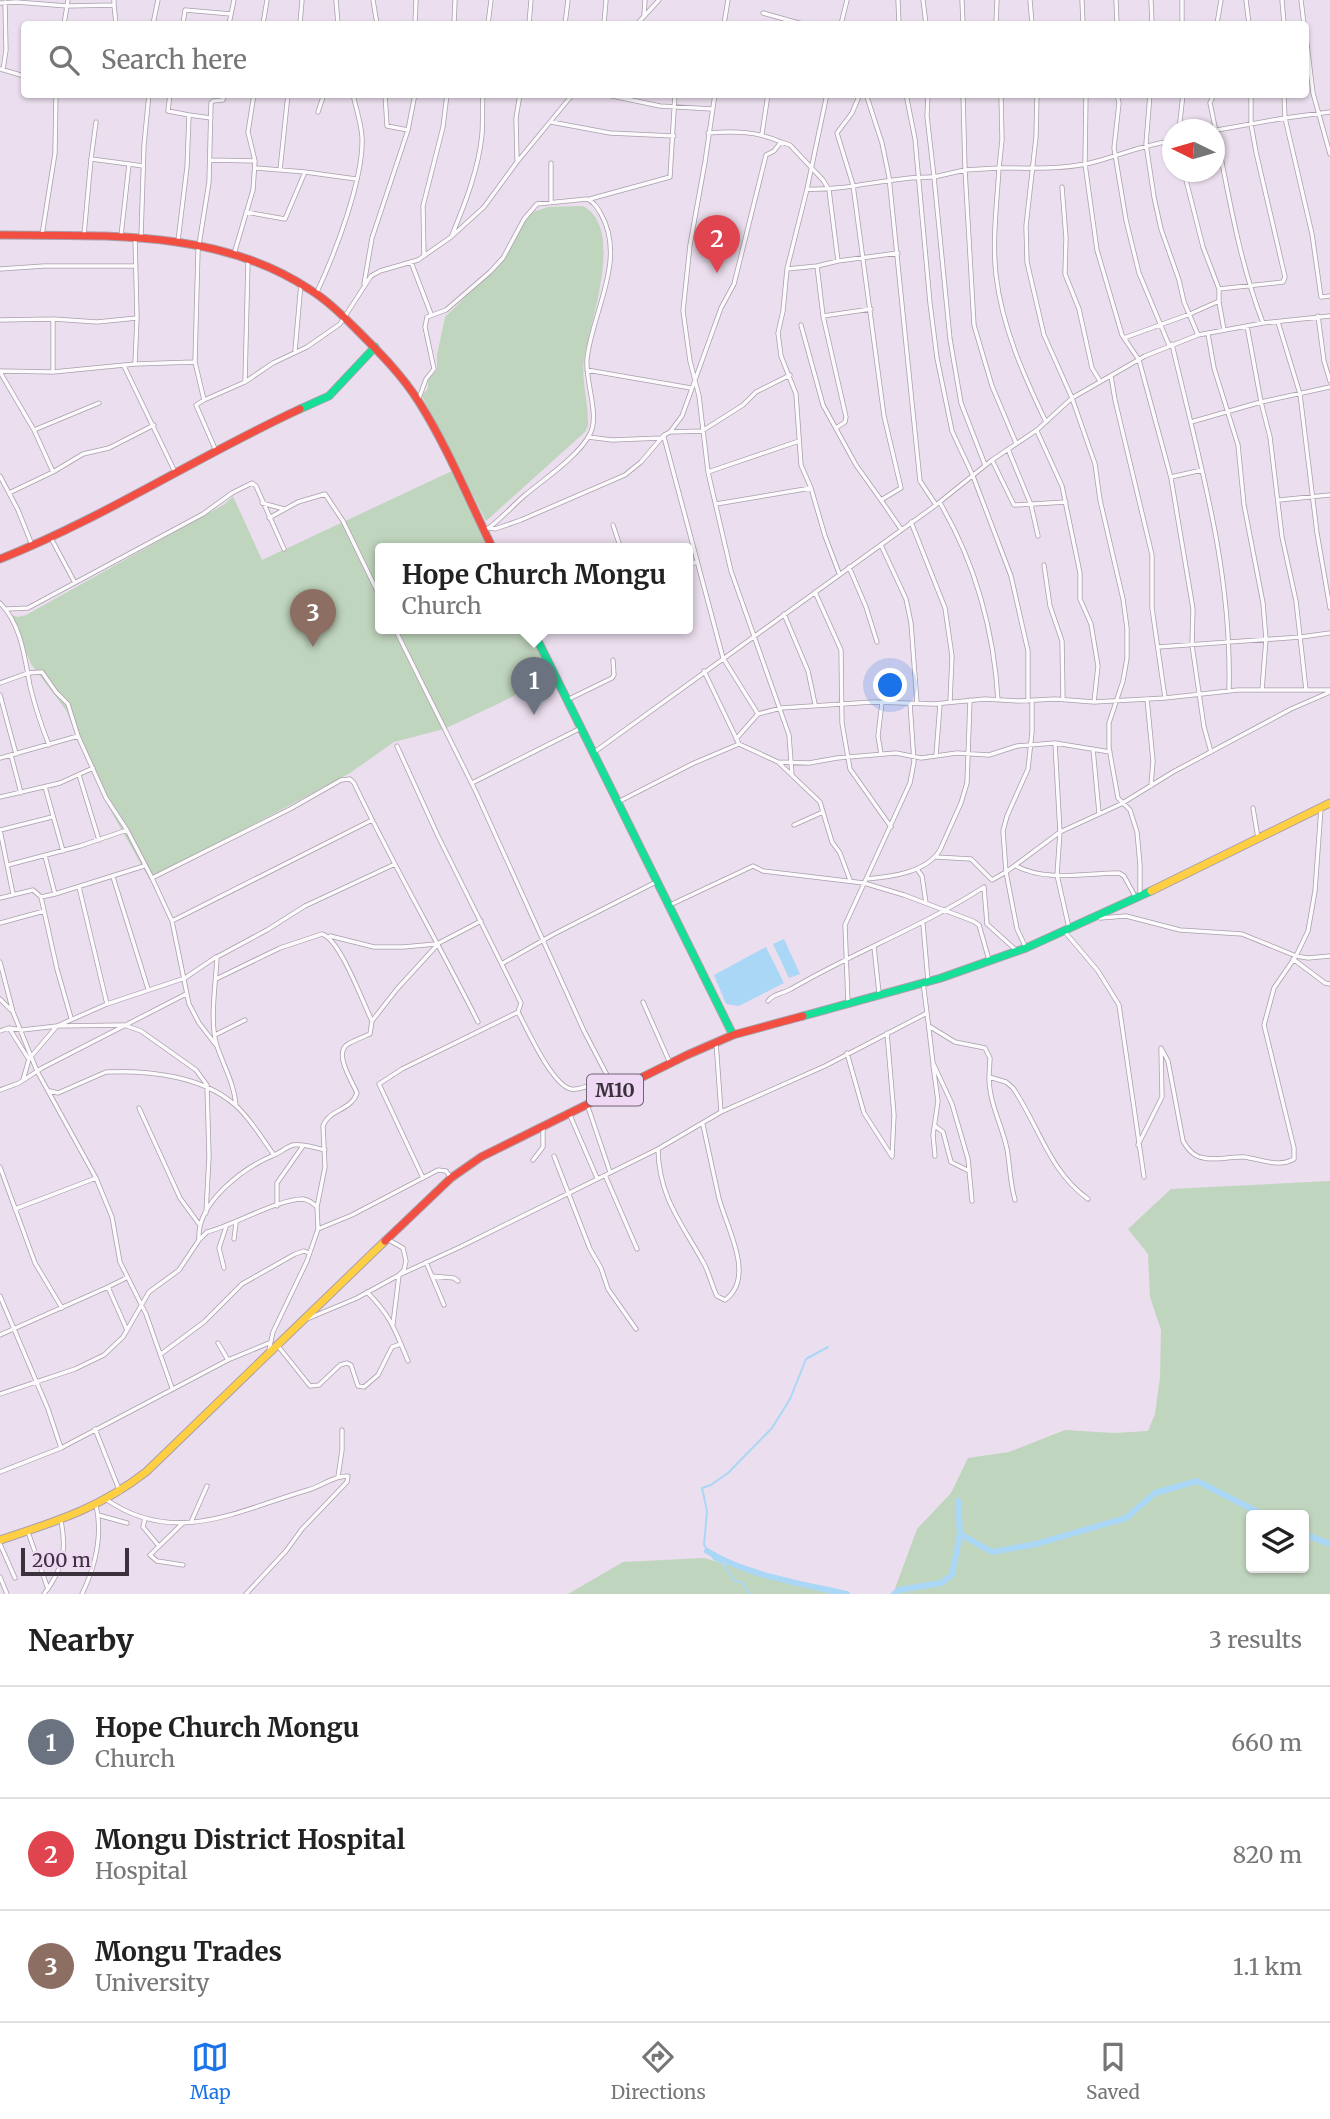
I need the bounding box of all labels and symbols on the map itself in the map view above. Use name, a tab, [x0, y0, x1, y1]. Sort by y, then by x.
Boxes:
north arrow	[1162, 119, 1225, 182]
pin: 2	[694, 215, 740, 273]
pin: 3	[290, 589, 336, 647]
pin: 1	[511, 657, 557, 715]
your location	[873, 668, 907, 702]
road number: M10	[587, 1074, 643, 1106]
scale bar	[21, 1545, 130, 1577]

